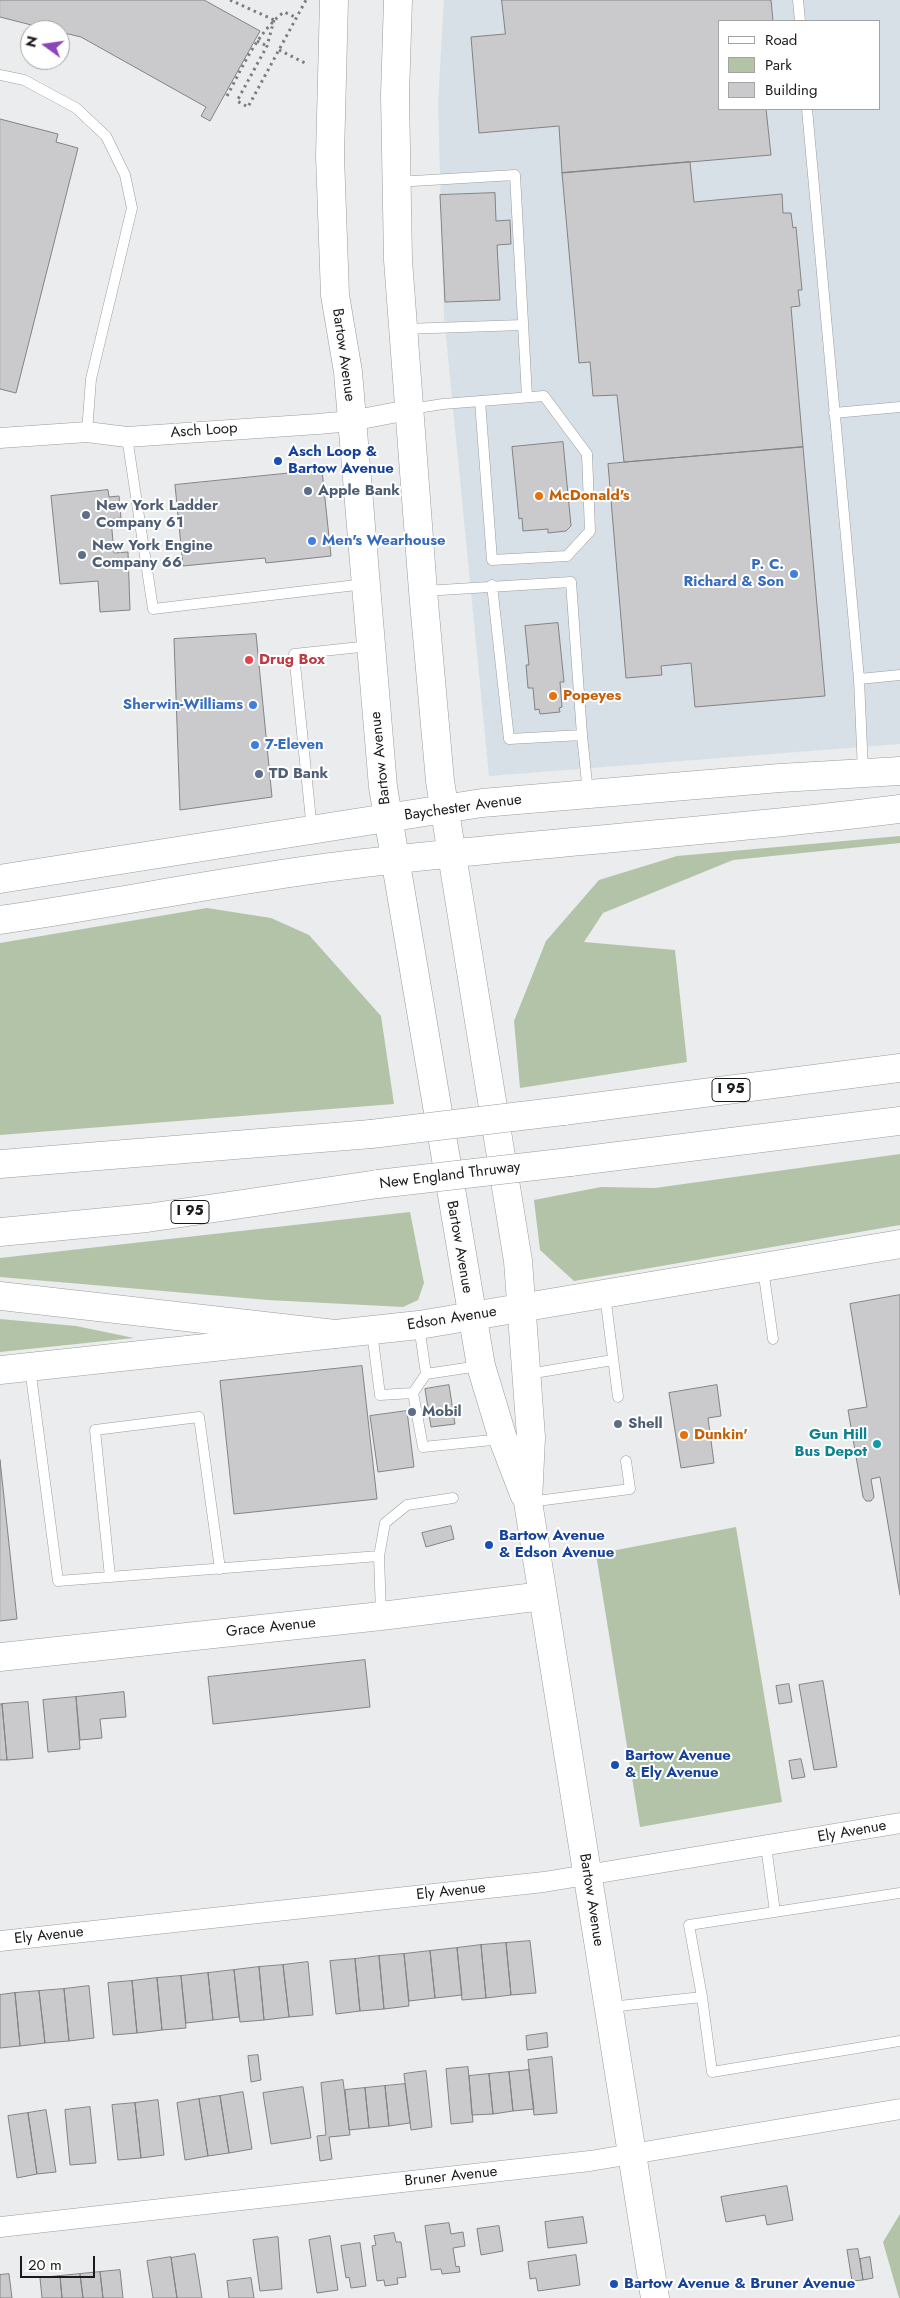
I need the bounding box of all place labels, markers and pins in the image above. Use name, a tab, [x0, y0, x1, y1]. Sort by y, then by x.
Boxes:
place label: Asch Loop & Bartow Avenue	[288, 443, 394, 478]
marker: Asch Loop & Bartow Avenue	[272, 455, 284, 467]
place label: Apple Bank	[318, 482, 400, 500]
marker: Apple Bank	[302, 485, 314, 497]
place label: McDonald's	[549, 487, 630, 505]
marker: McDonald's	[533, 490, 545, 502]
place label: New York Ladder Company 61	[96, 497, 218, 532]
marker: New York Ladder Company 61	[80, 509, 92, 521]
place label: Men's Wearhouse	[322, 532, 446, 550]
marker: Men's Wearhouse	[306, 535, 318, 547]
place label: New York Engine Company 66	[92, 537, 213, 572]
marker: New York Engine Company 66	[76, 549, 88, 561]
place label: P. C. Richard & Son	[684, 556, 784, 591]
marker: P. C. Richard & Son	[788, 568, 800, 580]
place label: Drug Box	[259, 651, 325, 669]
marker: Drug Box	[243, 654, 255, 666]
place label: Popeyes	[563, 687, 621, 705]
marker: Popeyes	[547, 690, 559, 702]
place label: Sherwin-Williams	[123, 696, 243, 714]
marker: Sherwin-Williams	[247, 699, 259, 711]
place label: 7-Eleven	[265, 736, 324, 754]
marker: 7-Eleven	[249, 739, 261, 751]
place label: TD Bank	[269, 765, 328, 783]
marker: TD Bank	[253, 768, 265, 780]
place label: Mobil	[422, 1403, 462, 1421]
marker: Mobil	[406, 1406, 418, 1418]
place label: Shell	[628, 1415, 663, 1433]
marker: Shell	[612, 1418, 624, 1430]
place label: Dunkin'	[694, 1426, 748, 1444]
place label: Gun Hill Bus Depot	[795, 1426, 867, 1461]
marker: Dunkin'	[678, 1429, 690, 1441]
marker: Gun Hill Bus Depot	[871, 1438, 883, 1450]
place label: Bartow Avenue & Edson Avenue	[499, 1527, 614, 1562]
marker: Bartow Avenue & Edson Avenue	[483, 1539, 495, 1551]
place label: Bartow Avenue & Ely Avenue	[625, 1747, 731, 1782]
marker: Bartow Avenue & Ely Avenue	[609, 1759, 621, 1771]
place label: Bartow Avenue & Bruner Avenue	[624, 2275, 855, 2293]
marker: Bartow Avenue & Bruner Avenue	[608, 2278, 620, 2290]

